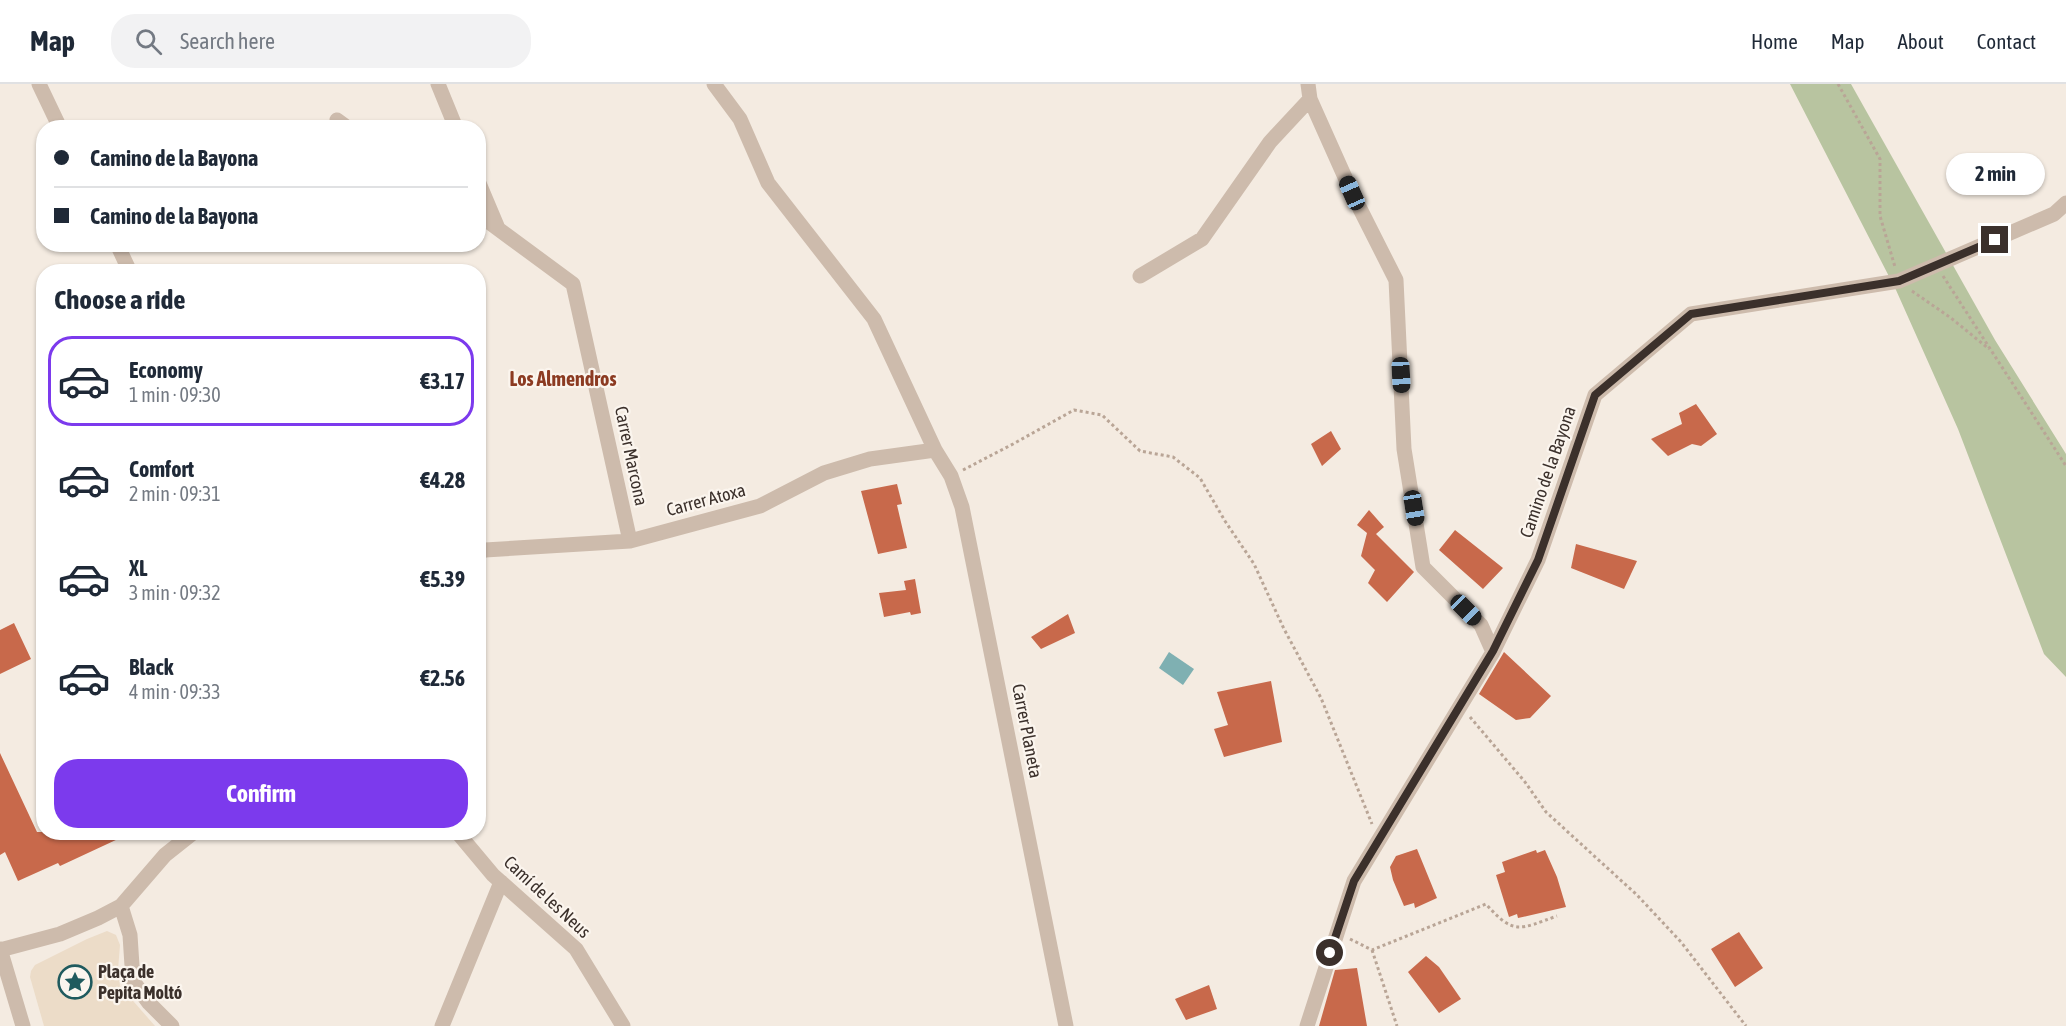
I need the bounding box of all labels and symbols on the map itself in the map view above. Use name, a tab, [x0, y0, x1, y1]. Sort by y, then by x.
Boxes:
callout: 2 min	[1946, 153, 2044, 195]
car	[1336, 173, 1368, 213]
route end	[1981, 226, 2008, 253]
car	[1391, 357, 1411, 393]
district label: Los Almendros	[509, 367, 617, 390]
street label: Camino de la Bayona	[1515, 403, 1580, 540]
street label: Carrer Marcona	[611, 404, 652, 507]
street label: Carrer Atoxa	[664, 479, 748, 520]
car	[1402, 489, 1426, 527]
car	[1447, 591, 1485, 629]
street label: Carrer Planeta	[1008, 682, 1047, 780]
street label: Camí de les Neus	[500, 851, 595, 942]
route start	[1316, 939, 1343, 966]
place label: Plaça de Pepita Moltó	[98, 961, 182, 1003]
place icon: Plaça de Pepita Moltó	[57, 964, 93, 1000]

